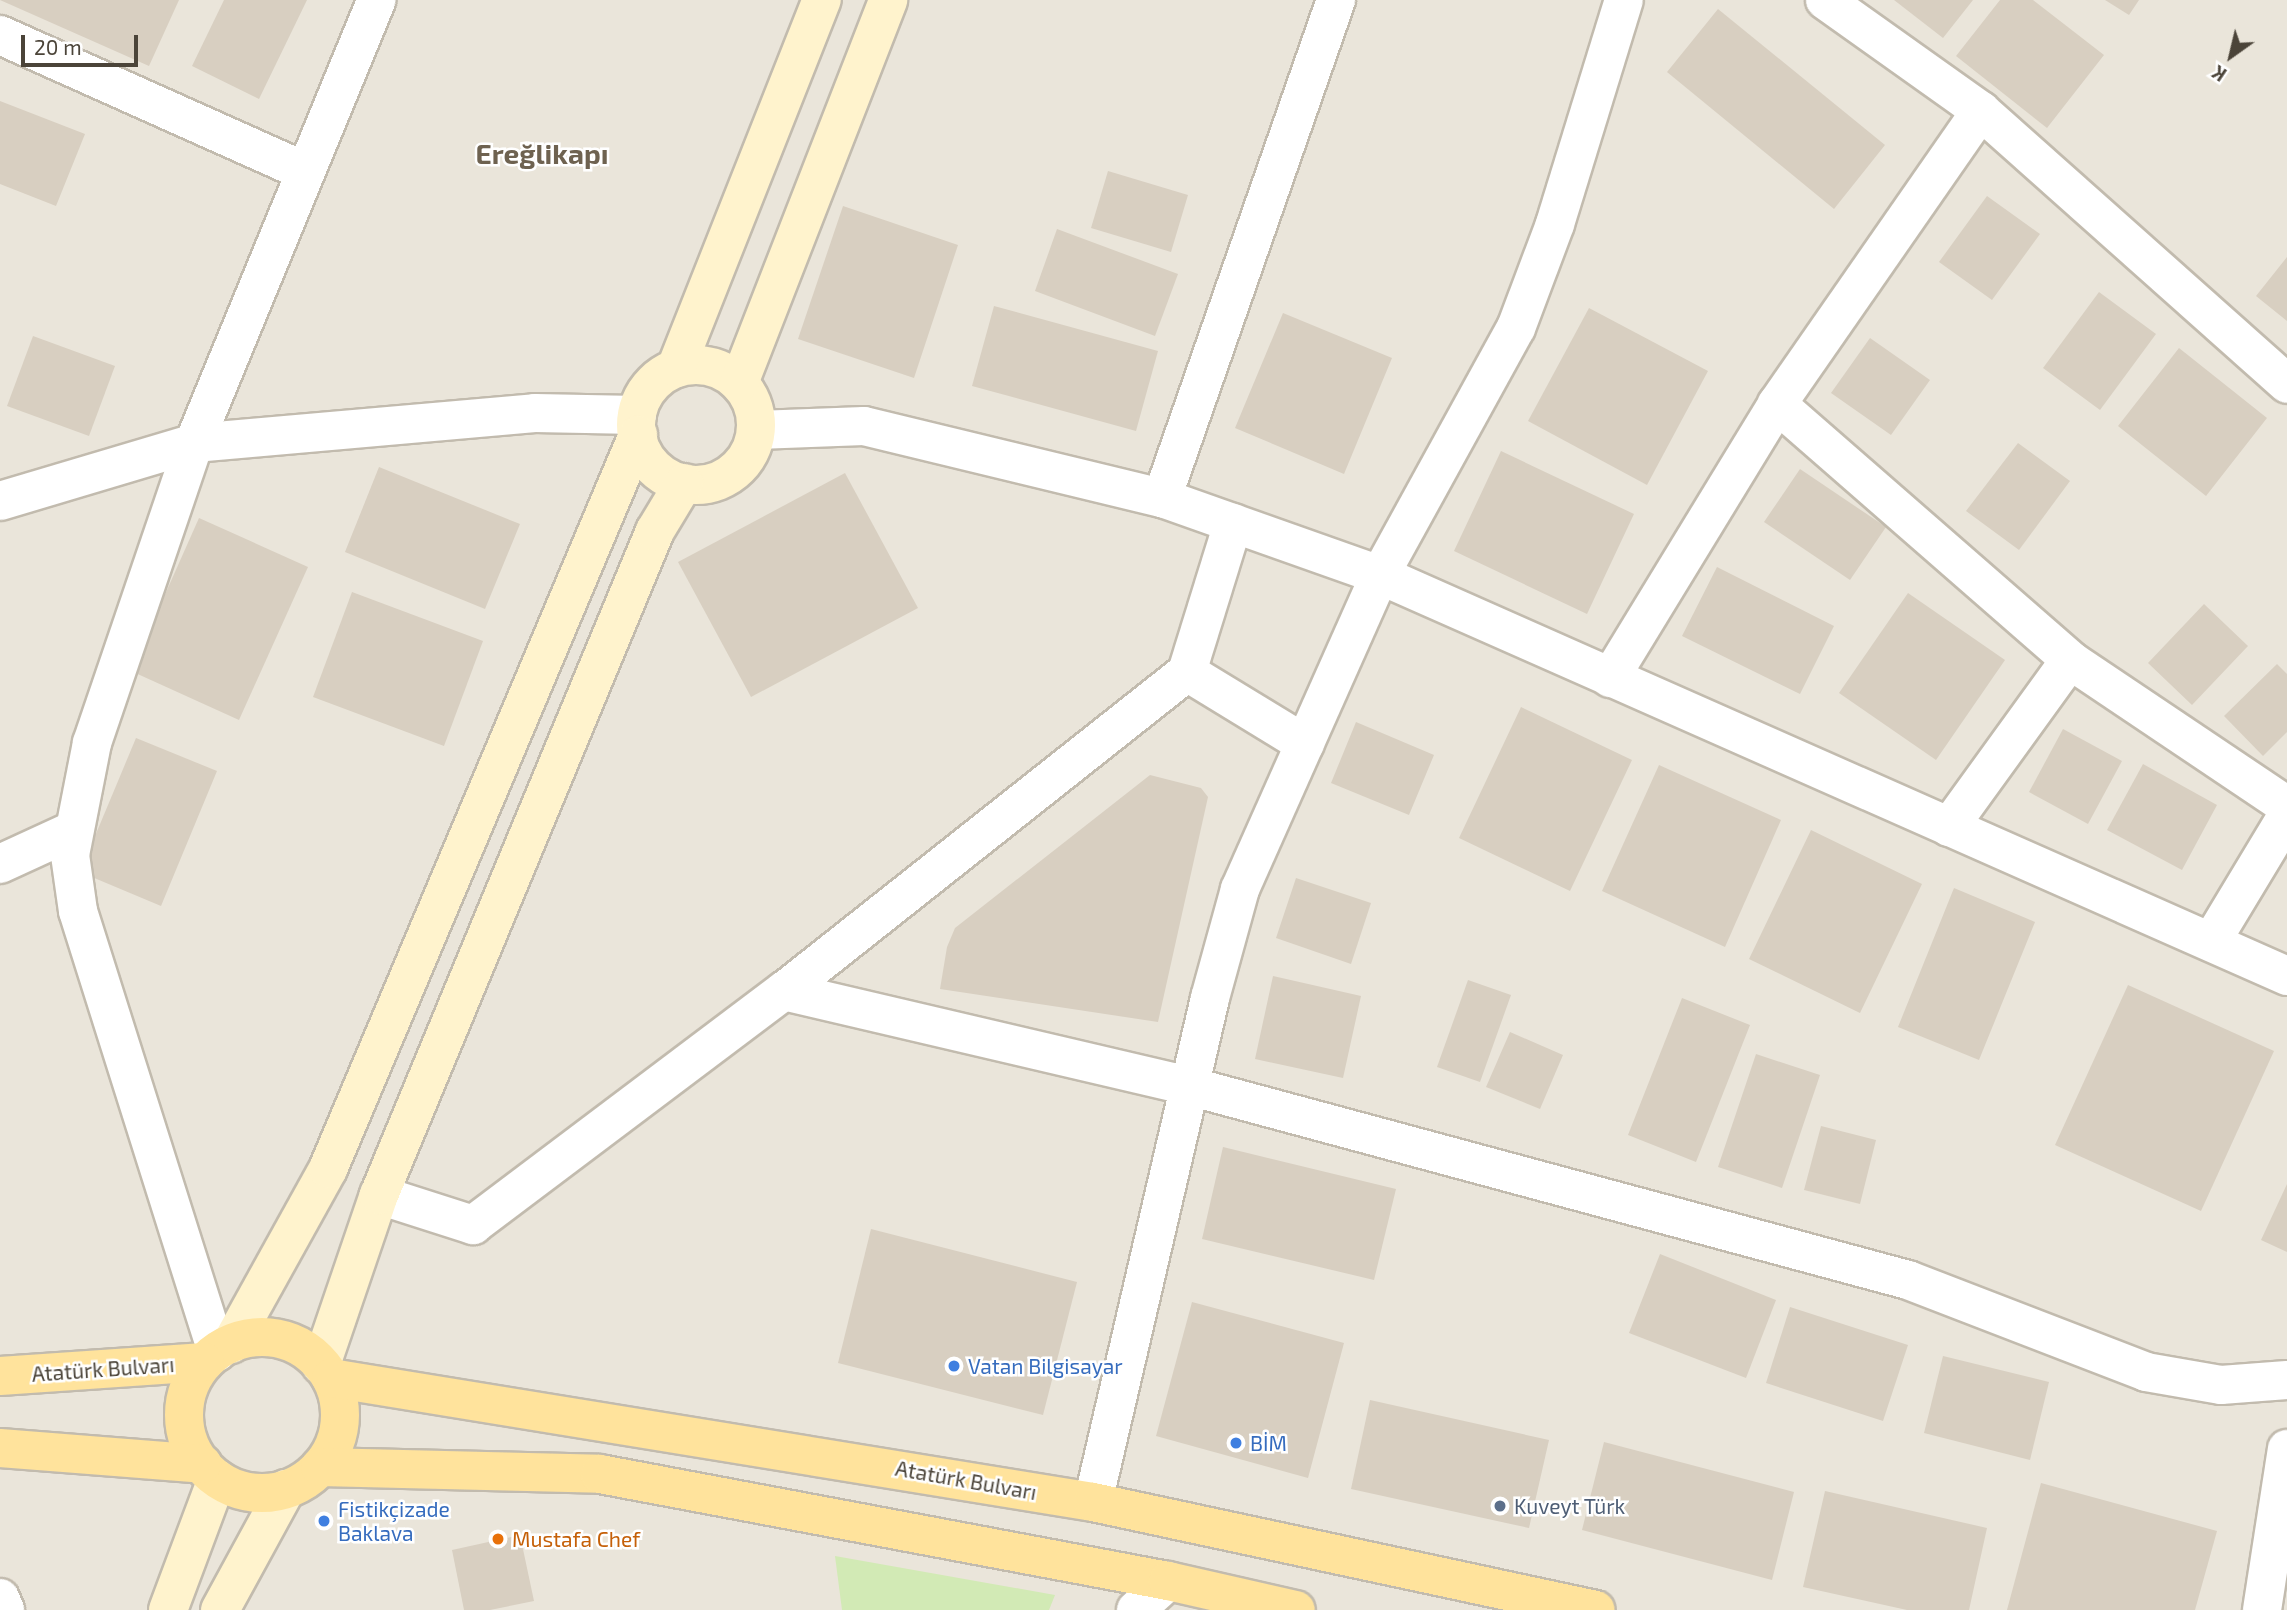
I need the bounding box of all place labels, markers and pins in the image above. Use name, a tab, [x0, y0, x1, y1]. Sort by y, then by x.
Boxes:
place label: Vatan Bilgisayar	[968, 1353, 1123, 1379]
marker: Vatan Bilgisayar	[946, 1358, 962, 1374]
place label: BİM	[1250, 1430, 1287, 1456]
marker: BİM	[1228, 1435, 1244, 1451]
place label: Kuveyt Türk	[1514, 1493, 1626, 1519]
place label: Fistikçizade Baklava	[338, 1496, 450, 1546]
marker: Kuveyt Türk	[1492, 1498, 1508, 1514]
marker: Fistikçizade Baklava	[316, 1513, 332, 1529]
place label: Mustafa Chef	[512, 1526, 640, 1552]
marker: Mustafa Chef	[490, 1531, 506, 1547]

